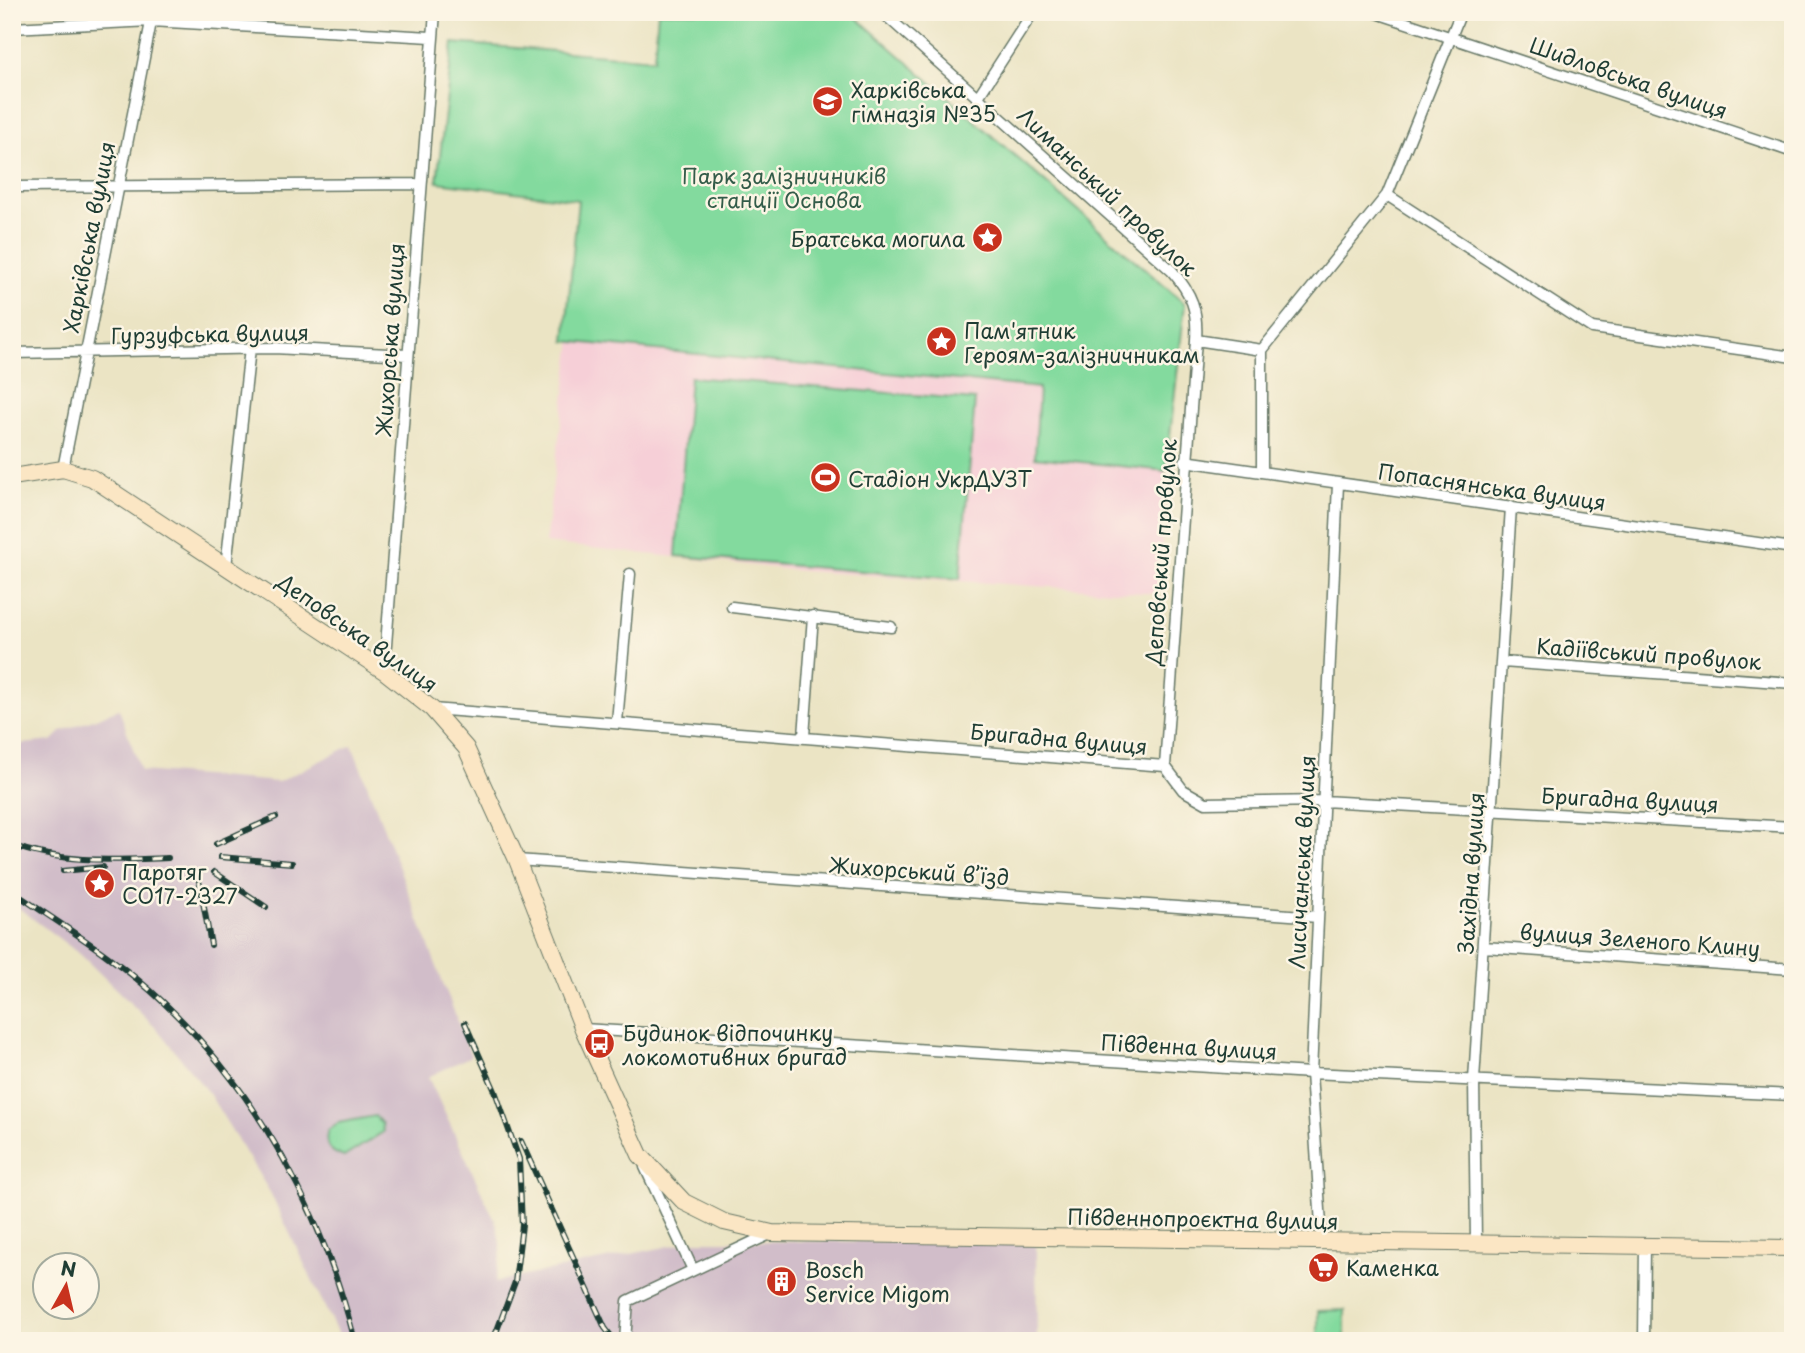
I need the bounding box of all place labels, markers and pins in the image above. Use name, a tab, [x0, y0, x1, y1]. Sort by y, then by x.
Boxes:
place label: Харківська гімназія №35	[851, 73, 996, 129]
school or university icon: Харківська гімназія №35	[811, 84, 845, 118]
place icon: Братська могила	[971, 221, 1005, 255]
place label: Братська могила	[791, 222, 966, 254]
place label: Пам'ятник Героям-залізничникам	[964, 314, 1200, 370]
place icon: Пам'ятник Героям-залізничникам	[924, 325, 958, 359]
sports icon: Стадіон УкрДУЗТ	[808, 461, 842, 495]
place label: Стадіон УкрДУЗТ	[848, 462, 1032, 494]
place label: Паротяг СО17-2327	[122, 855, 238, 911]
place icon: Паротяг СО17-2327	[82, 866, 116, 900]
place label: Будинок відпочинку локомотивних бригад	[622, 1016, 847, 1072]
bus stop icon: Будинок відпочинку локомотивних бригад	[583, 1027, 617, 1061]
supermarket icon: Каменка	[1306, 1250, 1340, 1284]
place label: Каменка	[1346, 1251, 1439, 1283]
place label: Bosch Service Migom	[805, 1253, 950, 1309]
building icon: Bosch Service Migom	[765, 1264, 799, 1298]

